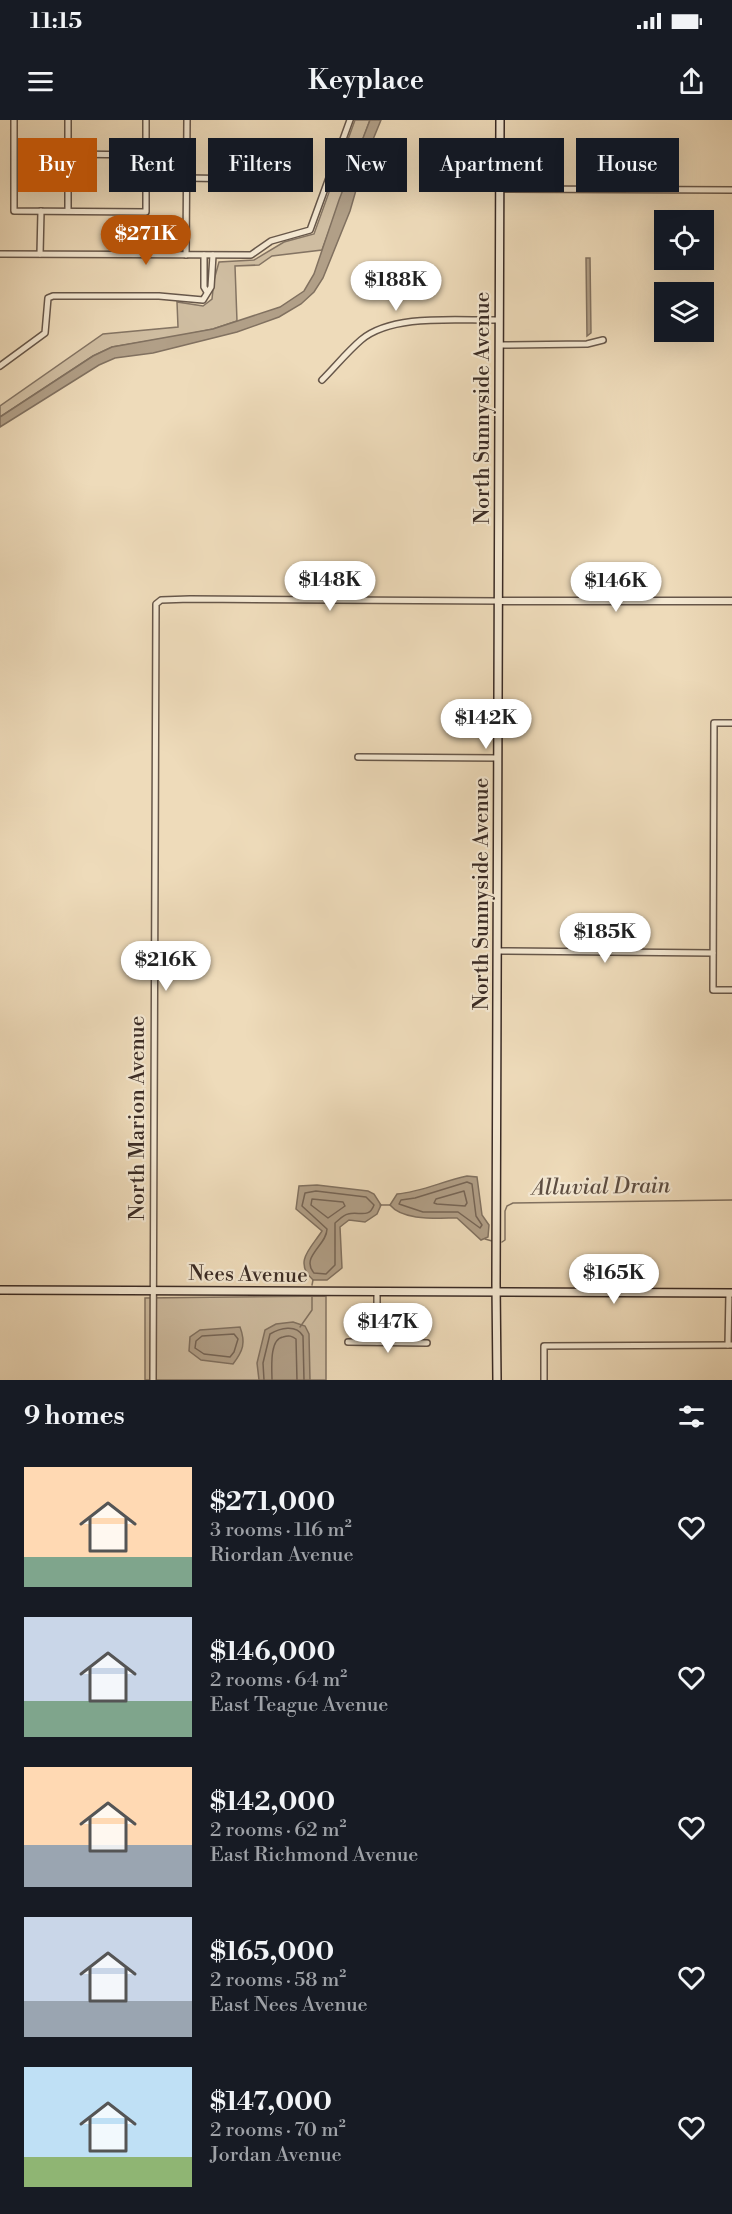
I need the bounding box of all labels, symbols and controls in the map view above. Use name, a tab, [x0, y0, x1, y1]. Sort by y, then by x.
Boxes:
text: 11:15	[30, 8, 82, 35]
text: Keyplace	[308, 64, 424, 98]
icon: menu	[24, 65, 57, 98]
icon: share	[675, 65, 708, 98]
chip: Buy	[18, 138, 97, 192]
chip: Rent	[109, 138, 196, 192]
chip: Filters	[208, 138, 313, 192]
chip: New	[325, 138, 407, 192]
chip: Apartment	[419, 138, 564, 192]
chip: House	[576, 138, 679, 192]
map controls	[654, 210, 714, 342]
button: locate	[654, 210, 714, 270]
pin: $271K	[104, 215, 188, 266]
text: $271K	[115, 222, 177, 247]
pin: $188K	[354, 261, 438, 312]
text: $188K	[365, 268, 427, 293]
button: layers	[654, 282, 714, 342]
street label: North Sunnyside Avenue	[470, 292, 496, 524]
pin: $148K	[288, 561, 372, 612]
pin: $146K	[574, 562, 658, 613]
text: $148K	[299, 568, 361, 593]
text: $146K	[585, 569, 647, 594]
pin: $142K	[444, 699, 528, 750]
text: $142K	[455, 706, 517, 731]
street label: North Sunnyside Avenue	[469, 778, 495, 1010]
pin: $185K	[563, 913, 647, 964]
text: $185K	[574, 920, 636, 945]
pin: $216K	[124, 941, 208, 992]
text: $216K	[135, 948, 197, 973]
street label: North Marion Avenue	[125, 1016, 151, 1220]
water label: Alluvial Drain	[530, 1172, 671, 1202]
pin: $165K	[572, 1254, 656, 1305]
street label: Nees Avenue	[188, 1261, 308, 1289]
text: $165K	[583, 1261, 645, 1286]
pin: $147K	[346, 1303, 430, 1354]
text: $147K	[357, 1310, 419, 1335]
text: 9 homes	[24, 1400, 125, 1432]
icon: filters	[675, 1400, 708, 1433]
text: $271,000	[210, 1486, 335, 1518]
icon: home	[72, 1491, 144, 1563]
icon: heart	[675, 1511, 708, 1544]
text: 3 rooms · 116 m²	[210, 1518, 352, 1543]
text: Riordan Avenue	[210, 1543, 354, 1568]
text: $146,000	[210, 1636, 335, 1668]
icon: home	[72, 1641, 144, 1713]
icon: heart	[675, 1661, 708, 1694]
text: 2 rooms · 64 m²	[210, 1668, 347, 1693]
text: East Teague Avenue	[210, 1693, 388, 1718]
text: $142,000	[210, 1786, 335, 1818]
icon: home	[72, 1791, 144, 1863]
icon: heart	[675, 1811, 708, 1844]
text: 2 rooms · 62 m²	[210, 1818, 346, 1843]
text: East Richmond Avenue	[210, 1843, 418, 1868]
text: $165,000	[210, 1936, 334, 1968]
icon: home	[72, 1941, 144, 2013]
icon: heart	[675, 1961, 708, 1994]
text: 2 rooms · 58 m²	[210, 1968, 346, 1993]
text: East Nees Avenue	[210, 1993, 368, 2018]
text: $147,000	[210, 2086, 332, 2118]
icon: home	[72, 2091, 144, 2163]
icon: heart	[675, 2111, 708, 2144]
text: 2 rooms · 70 m²	[210, 2118, 346, 2143]
text: Jordan Avenue	[210, 2143, 342, 2168]

